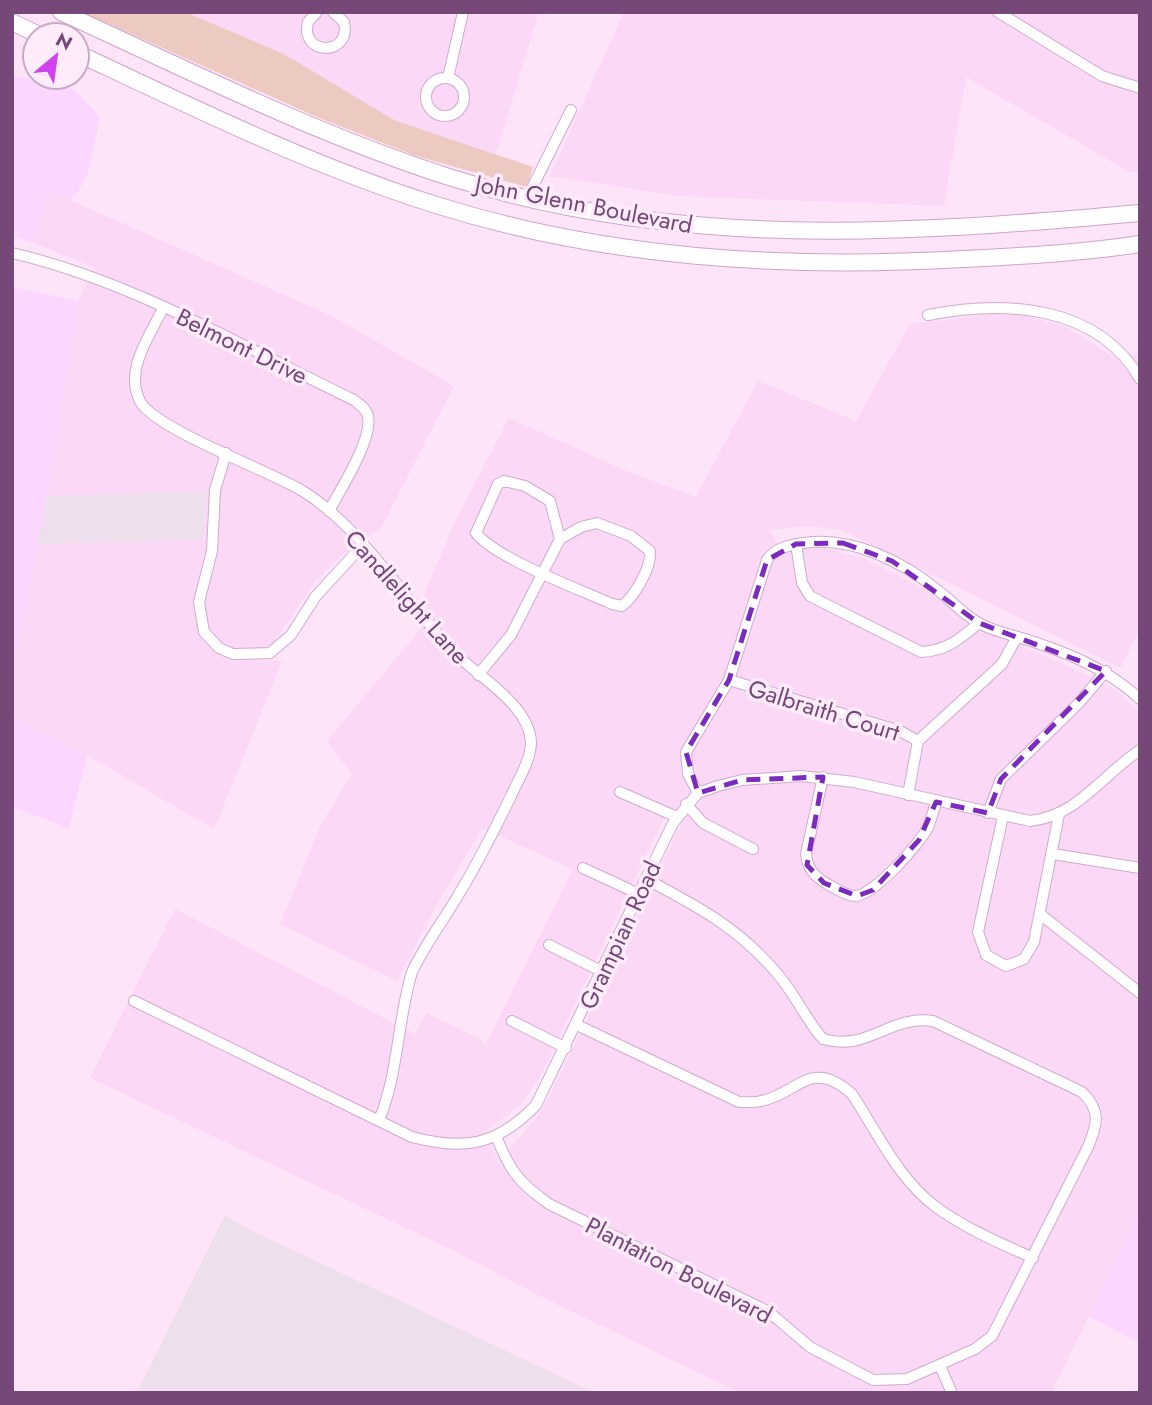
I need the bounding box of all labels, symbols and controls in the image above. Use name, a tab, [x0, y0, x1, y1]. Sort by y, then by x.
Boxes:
north arrow	[21, 21, 91, 91]
text: N	[51, 26, 77, 57]
street label: John Glenn Boulevard	[469, 165, 696, 242]
street label: Belmont Drive	[171, 299, 313, 393]
street label: Candlelight Lane	[337, 522, 477, 672]
street label: Galbraith Court	[744, 670, 904, 750]
street label: Grampian Road	[570, 855, 670, 1015]
street label: Plantation Boulevard	[579, 1208, 779, 1332]

